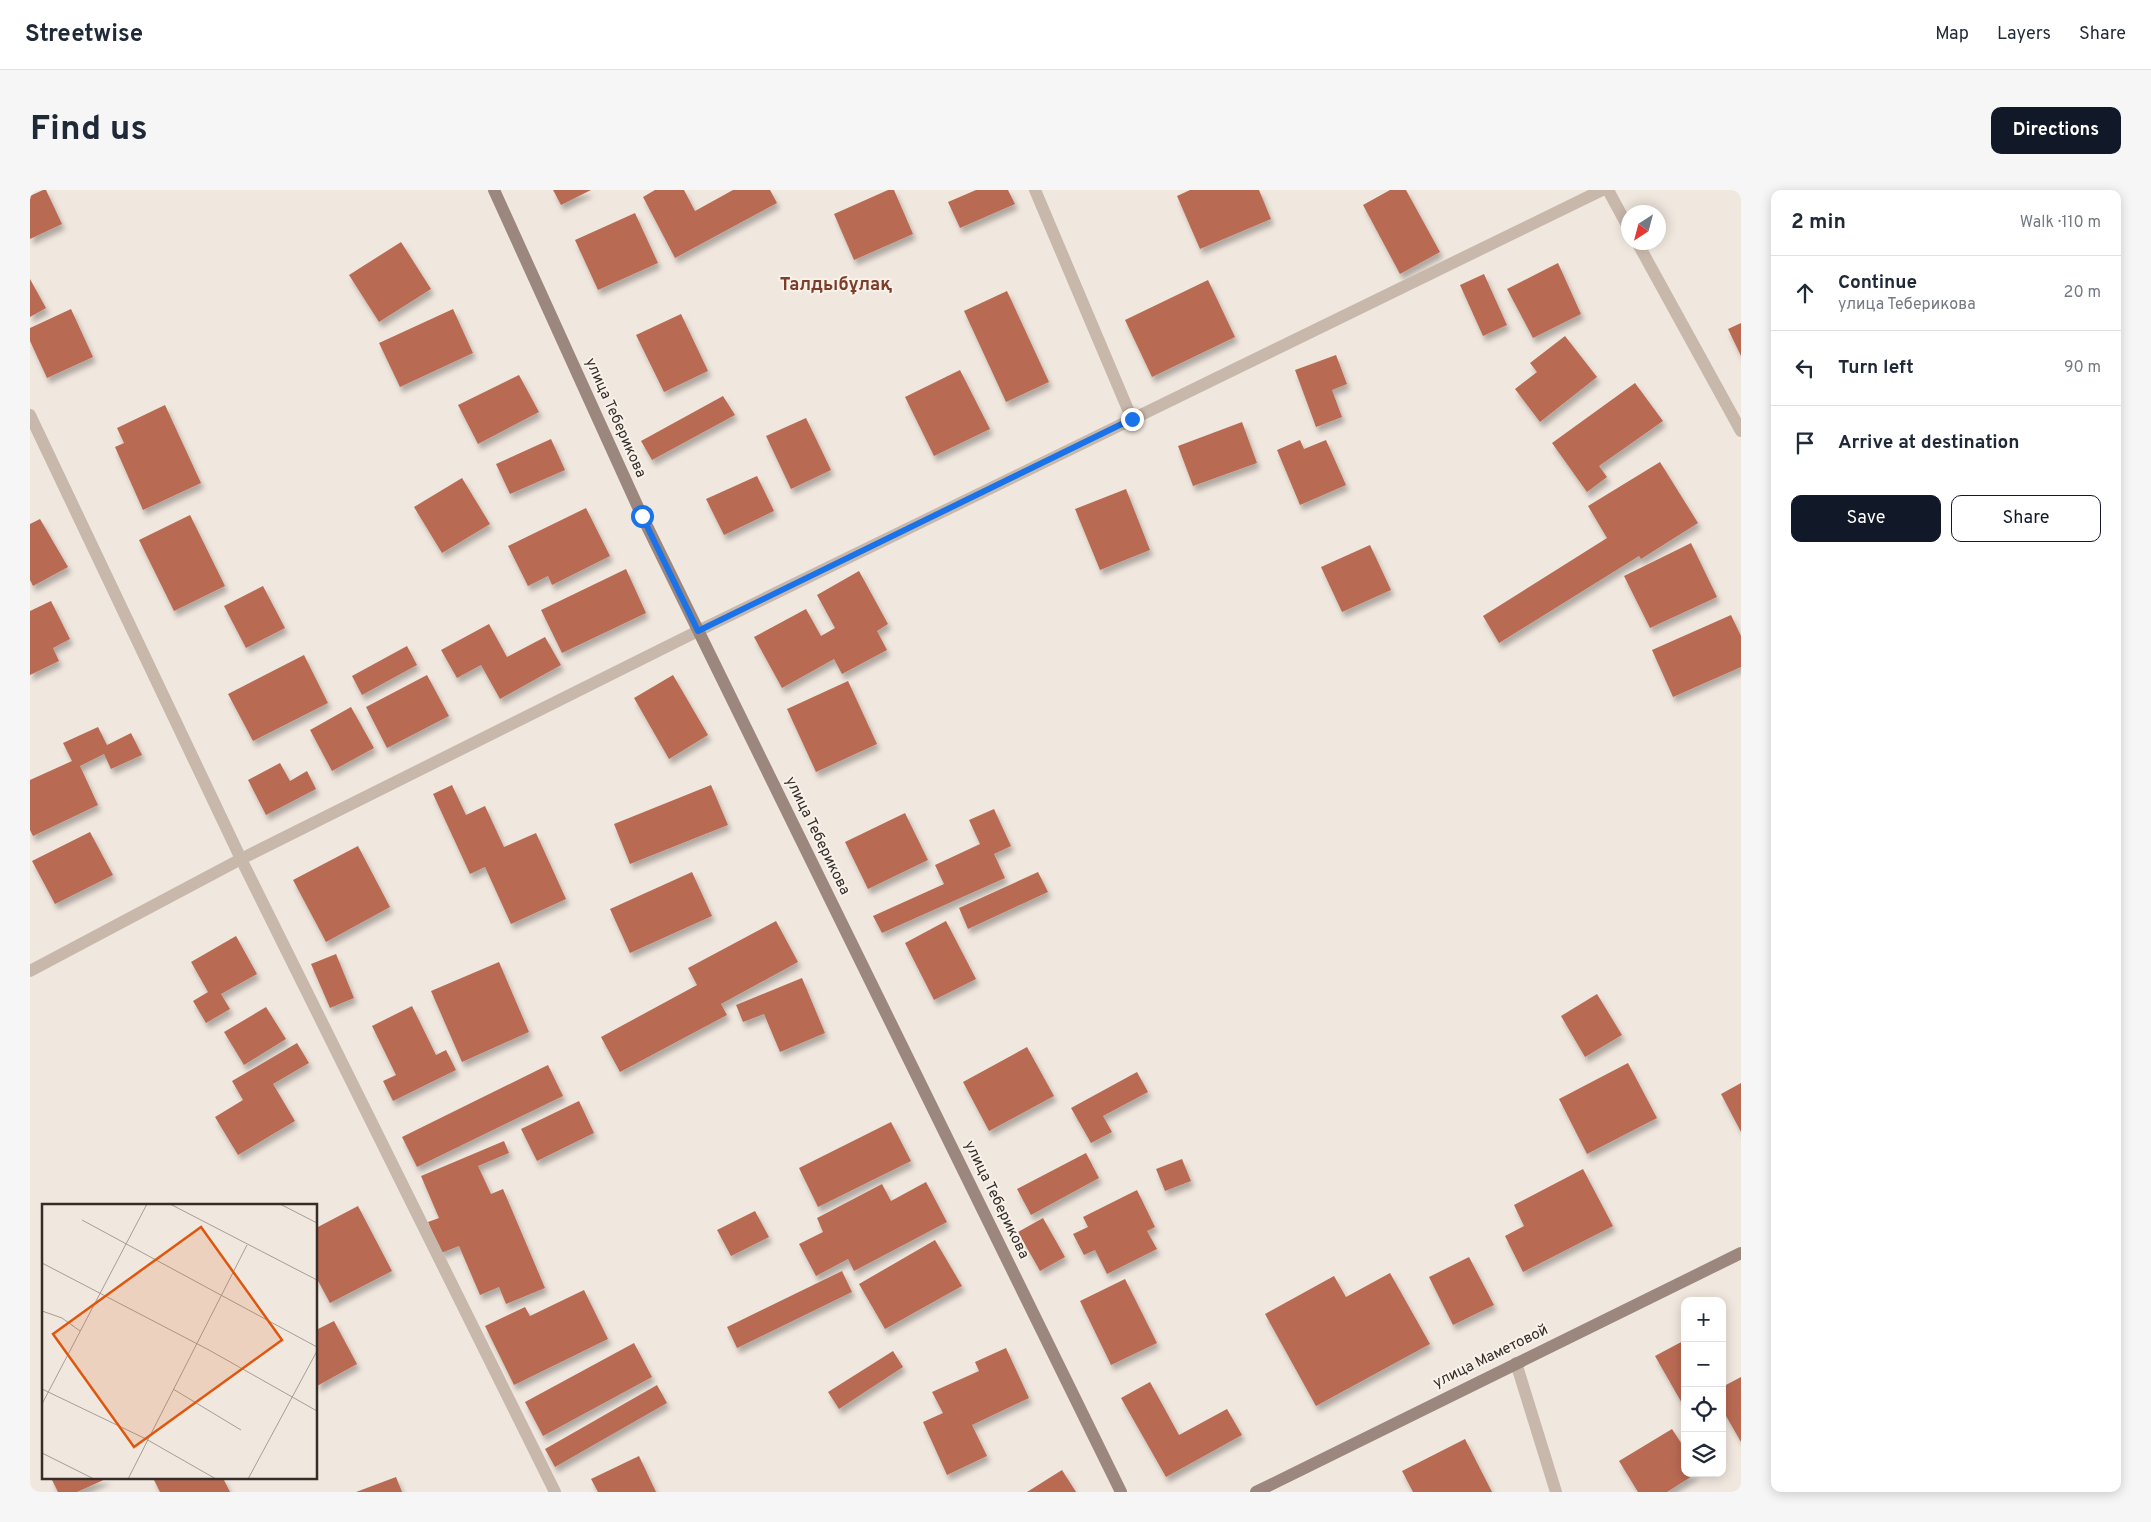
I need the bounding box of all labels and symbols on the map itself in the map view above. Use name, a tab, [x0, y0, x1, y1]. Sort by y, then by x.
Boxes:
north arrow	[1621, 205, 1666, 250]
district label: Талдыбұлақ	[780, 274, 892, 297]
street label: улица Теберикова	[580, 355, 650, 481]
route end	[1121, 408, 1144, 431]
route start	[631, 505, 654, 528]
street label: улица Теберикова	[780, 774, 854, 898]
street label: улица Теберикова	[959, 1138, 1033, 1262]
inset map	[42, 1204, 318, 1480]
street label: улица Маметовой	[1430, 1321, 1552, 1393]

